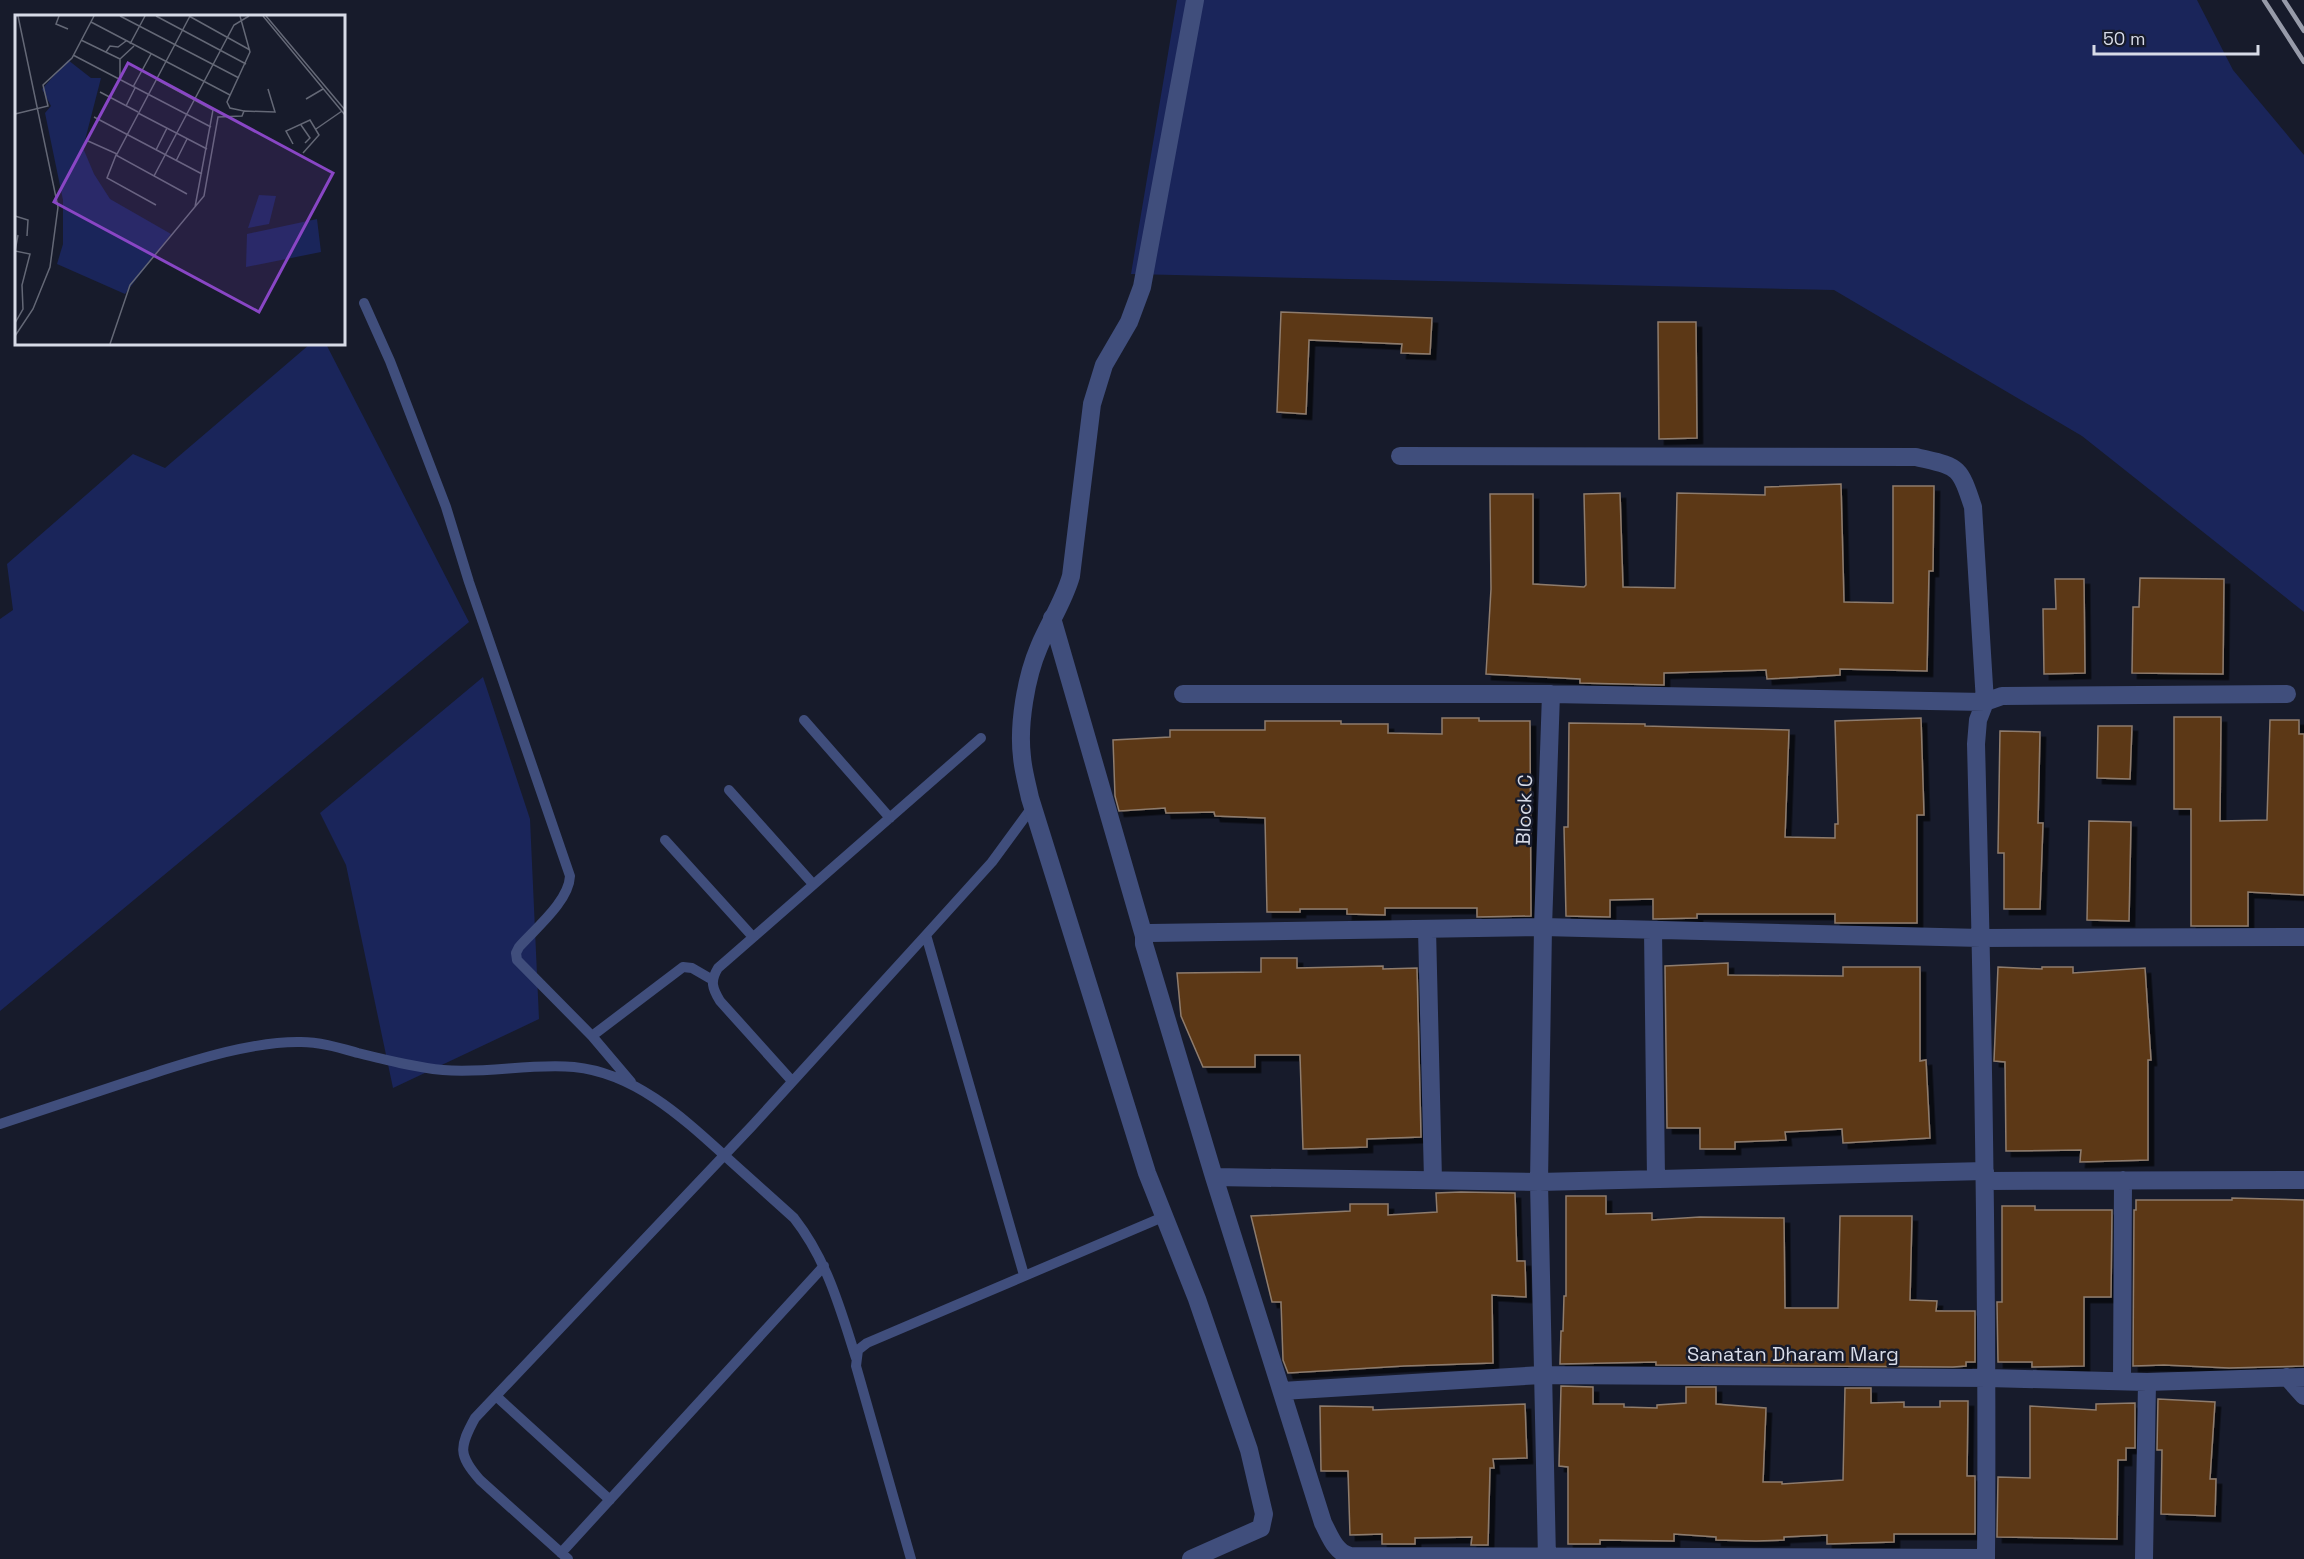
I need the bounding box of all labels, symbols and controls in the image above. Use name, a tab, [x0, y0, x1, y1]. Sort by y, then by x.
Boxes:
inset map	[15, 15, 345, 345]
scale bar	[2094, 18, 2258, 56]
text: 50 m	[2103, 27, 2145, 50]
street label: Block C	[1510, 774, 1538, 846]
street label: Sanatan Dharam Marg	[1687, 1341, 1899, 1367]

